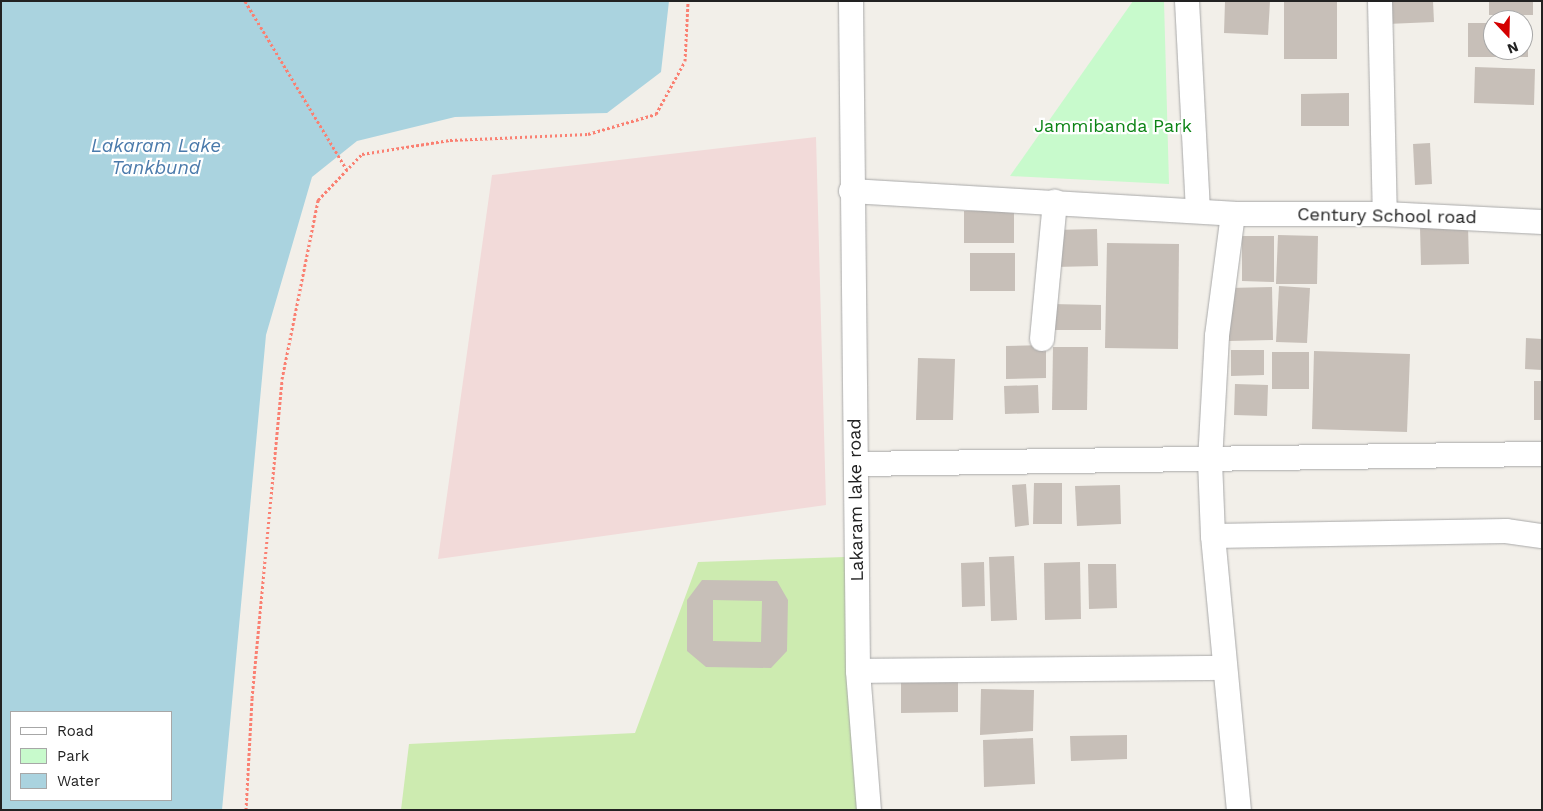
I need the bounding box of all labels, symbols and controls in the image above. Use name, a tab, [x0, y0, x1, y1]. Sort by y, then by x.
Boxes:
north arrow	[1483, 10, 1533, 60]
text: N	[1505, 39, 1521, 57]
park label: Jammibanda Park	[1034, 115, 1192, 137]
water label: Lakaram Lake Tankbund	[91, 135, 221, 179]
street label: Century School road	[1297, 204, 1477, 228]
street label: Lakaram lake road	[844, 418, 868, 582]
legend	[10, 711, 172, 801]
text: Road	[57, 722, 94, 740]
text: Park	[57, 747, 89, 765]
text: Water	[57, 772, 100, 790]

